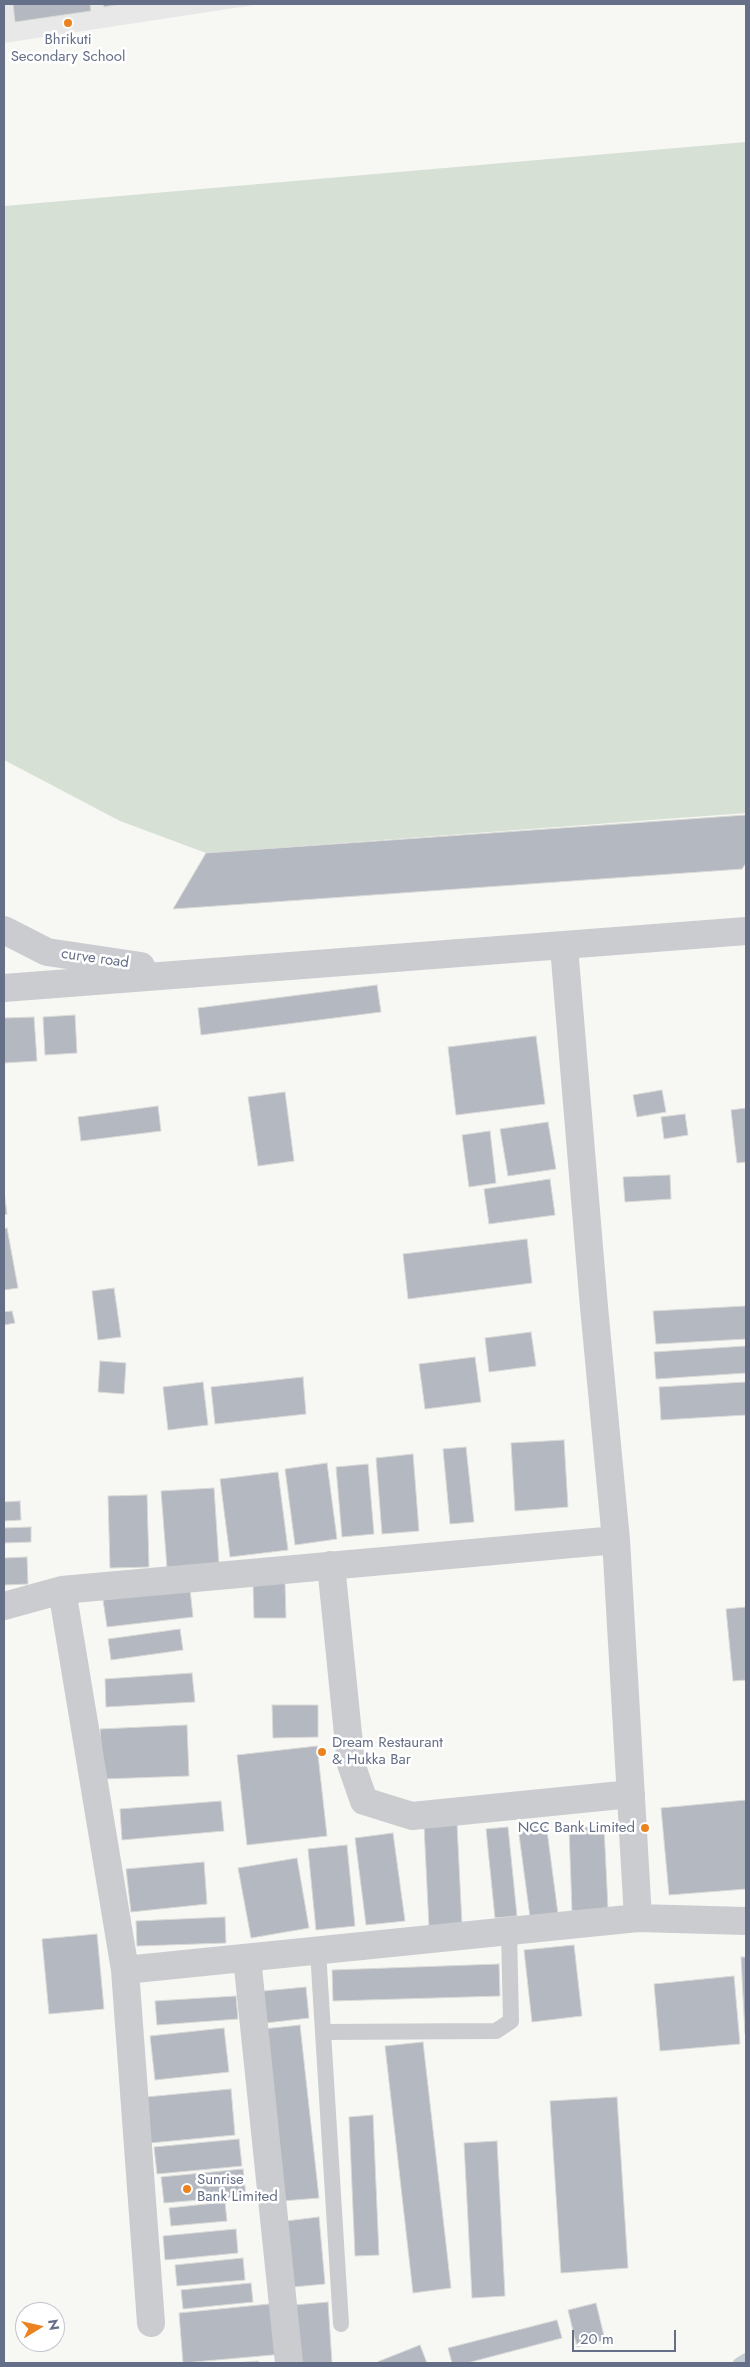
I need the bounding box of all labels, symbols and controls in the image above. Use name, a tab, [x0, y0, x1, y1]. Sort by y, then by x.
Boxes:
marker: Bhrikuti Secondary School	[62, 17, 74, 29]
place label: Bhrikuti Secondary School	[11, 31, 125, 66]
street label: curve road	[60, 945, 130, 973]
place label: Dream Restaurant & Hukka Bar	[332, 1734, 443, 1769]
marker: Dream Restaurant & Hukka Bar	[316, 1746, 328, 1758]
place label: NCC Bank Limited	[518, 1819, 635, 1837]
marker: NCC Bank Limited	[639, 1822, 651, 1834]
place label: Sunrise Bank Limited	[197, 2171, 278, 2206]
marker: Sunrise Bank Limited	[181, 2183, 193, 2195]
north arrow	[15, 2302, 65, 2352]
text: N	[43, 2318, 65, 2332]
scale bar	[575, 2320, 679, 2352]
text: 20 m	[580, 2328, 614, 2350]

